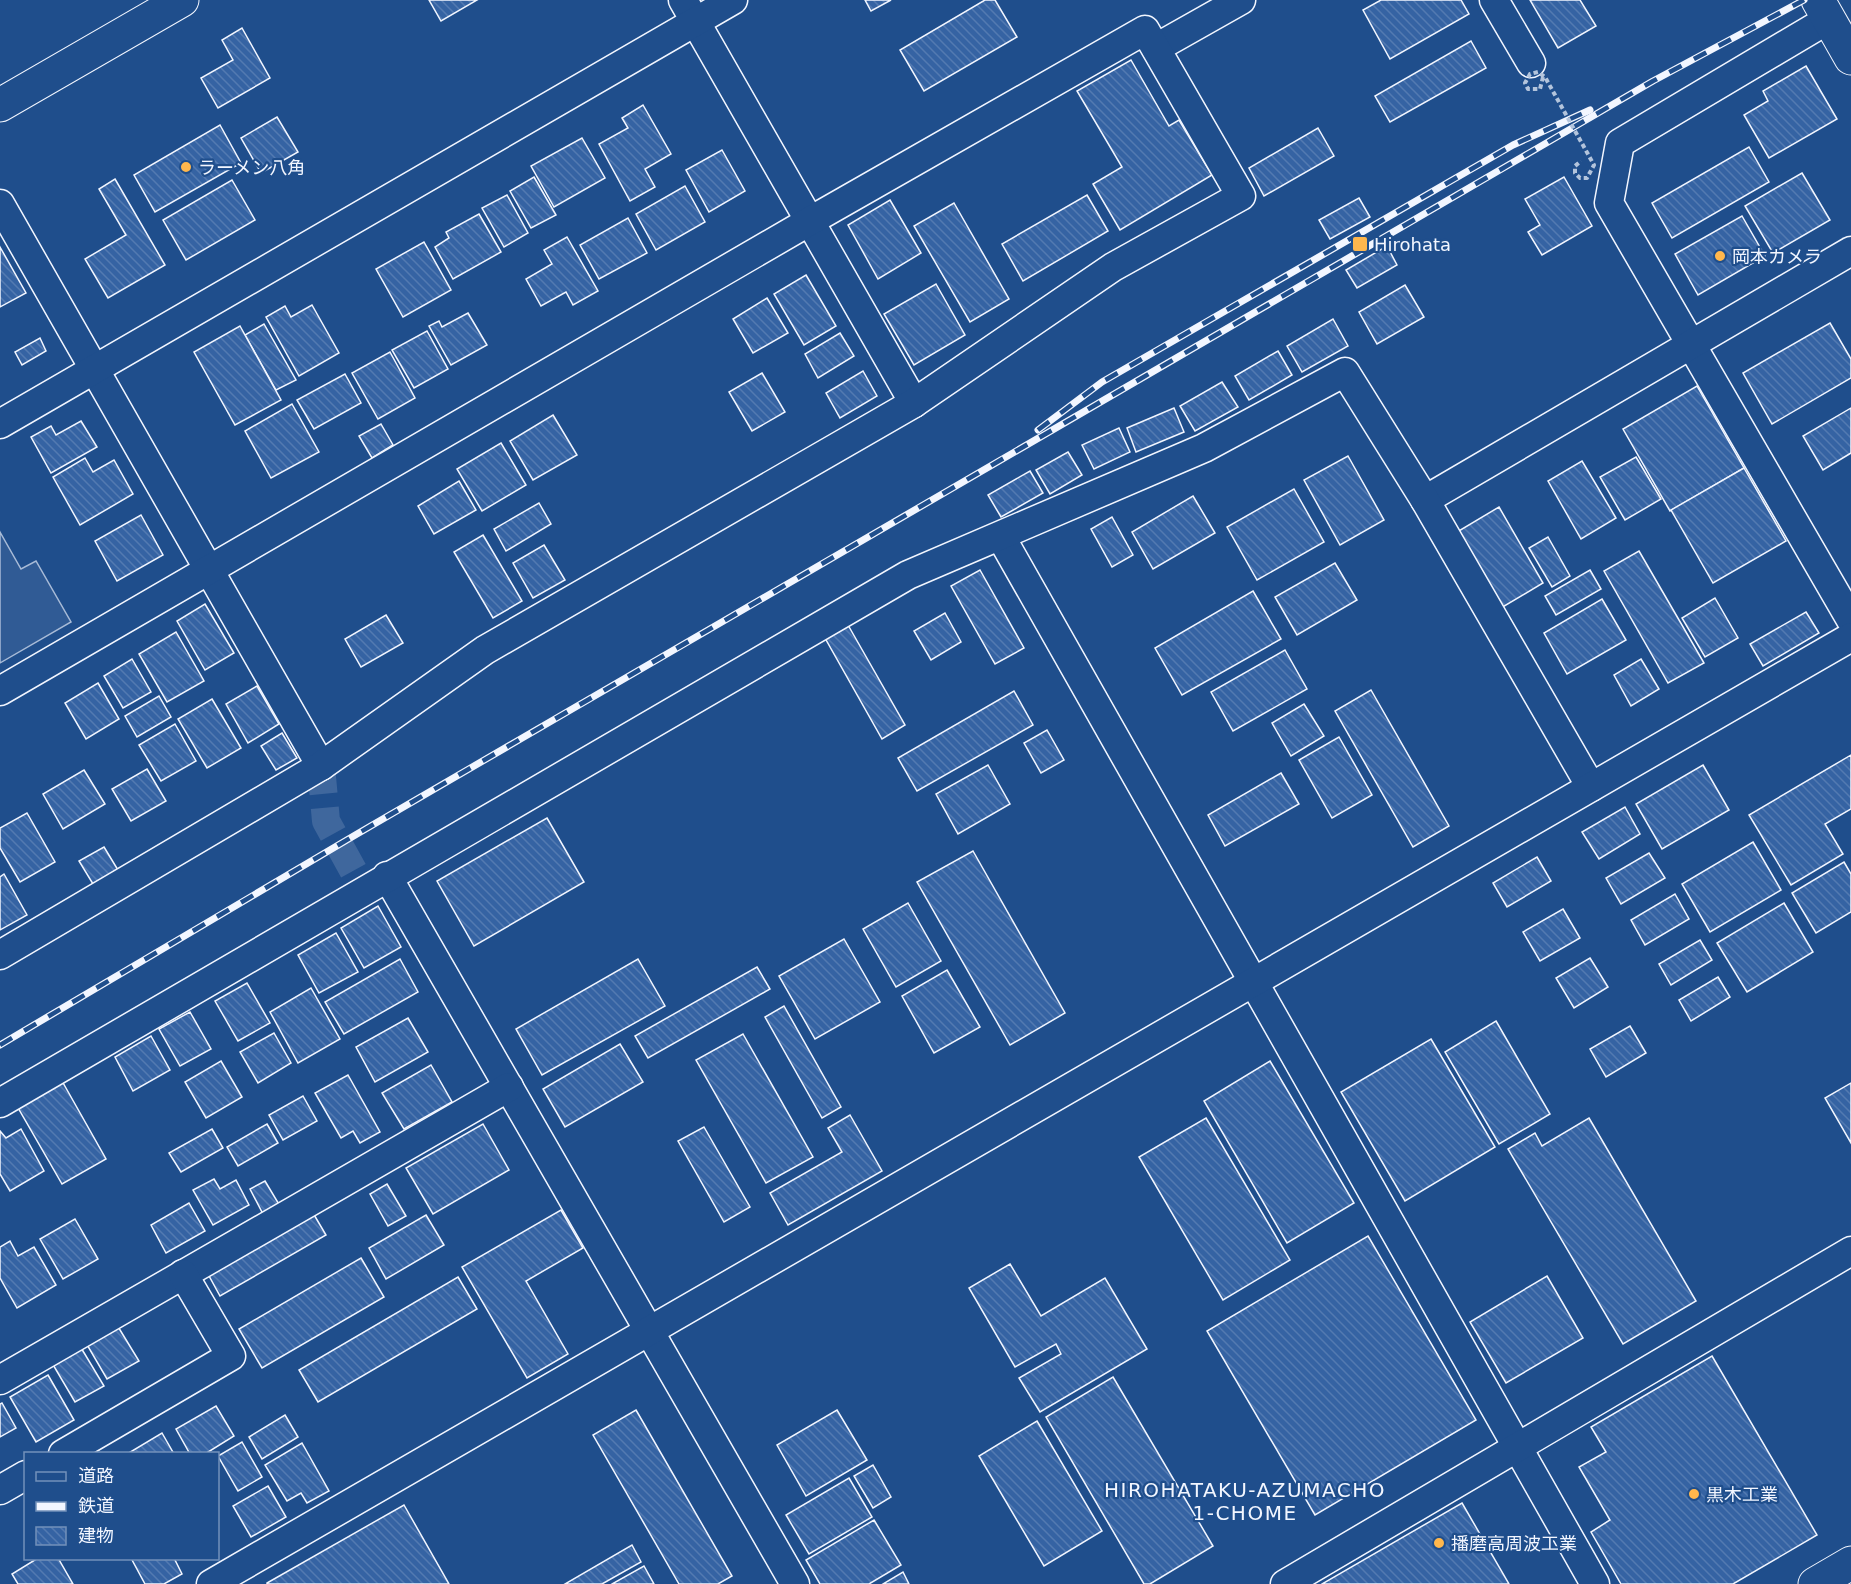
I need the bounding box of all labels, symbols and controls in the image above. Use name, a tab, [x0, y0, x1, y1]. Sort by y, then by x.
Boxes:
place label: ラーメン八角	[198, 157, 305, 178]
marker: ラーメン八角	[179, 160, 193, 174]
place label: Hirohata	[1374, 234, 1451, 255]
marker: Hirohata	[1351, 235, 1369, 253]
place label: 岡本カメラ	[1732, 246, 1822, 267]
marker: 岡本カメラ	[1713, 249, 1727, 263]
legend	[24, 1452, 219, 1560]
text: 道路	[78, 1465, 114, 1486]
district label: HIROHATAKU-AZUMACHO 1-CHOME	[1104, 1478, 1386, 1525]
place label: 黒木工業	[1706, 1484, 1778, 1505]
marker: 黒木工業	[1687, 1487, 1701, 1501]
text: 鉄道	[78, 1495, 114, 1516]
text: 建物	[78, 1525, 114, 1546]
place label: 播磨高周波工業	[1451, 1533, 1577, 1554]
marker: 播磨高周波工業	[1432, 1536, 1446, 1550]

